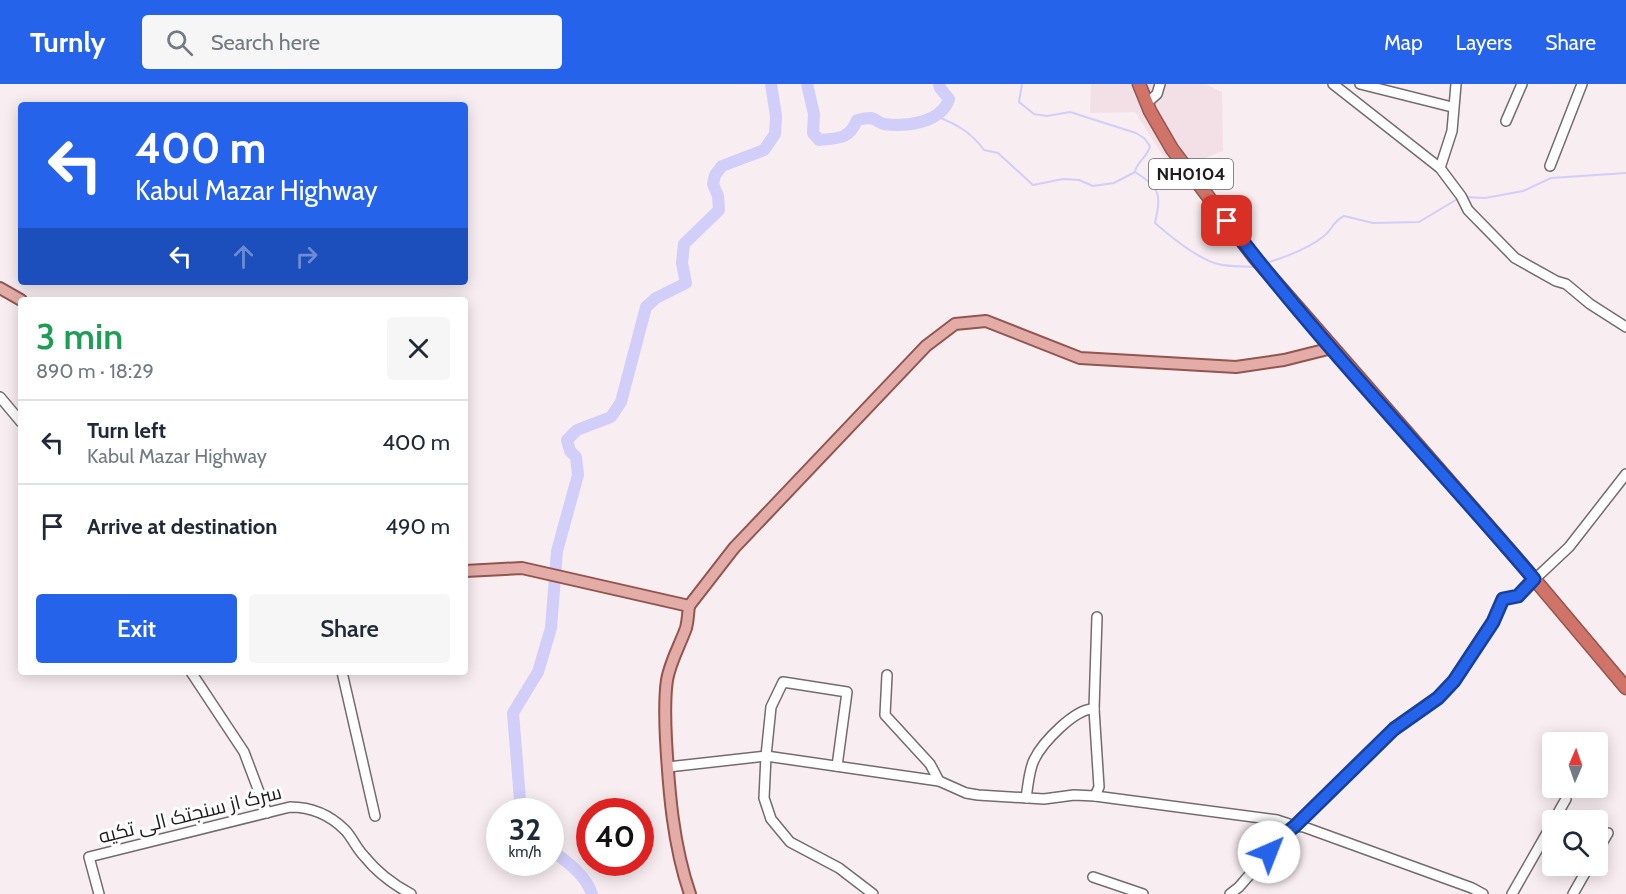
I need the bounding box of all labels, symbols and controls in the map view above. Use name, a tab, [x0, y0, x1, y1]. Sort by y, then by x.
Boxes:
search box	[142, 15, 562, 69]
text: Turnly	[30, 25, 106, 59]
icon: search	[163, 26, 196, 59]
text: Search here	[211, 29, 320, 56]
text: Map	[1384, 30, 1423, 55]
text: Layers	[1456, 30, 1512, 55]
text: Share	[1545, 30, 1596, 55]
text: 400 m	[135, 122, 266, 174]
icon: left	[36, 126, 114, 204]
road number: NH0104	[1149, 159, 1233, 189]
text: Kabul Mazar Highway	[135, 174, 378, 207]
pin	[1201, 195, 1252, 246]
icon: arrive	[1210, 204, 1243, 237]
icon: left	[164, 240, 197, 273]
icon: ahead	[227, 240, 260, 273]
icon: right	[290, 240, 323, 273]
text: 3 min	[36, 314, 123, 358]
button: close	[387, 317, 450, 380]
text: 890 m · 18:29	[36, 359, 154, 383]
text: Turn left	[87, 417, 166, 444]
icon: left	[36, 426, 69, 459]
text: 400 m	[382, 429, 450, 456]
text: Kabul Mazar Highway	[87, 444, 267, 468]
icon: arrive	[36, 510, 69, 543]
text: Arrive at destination	[87, 513, 277, 540]
text: 490 m	[385, 513, 450, 540]
button: Exit	[36, 594, 237, 663]
button: Share	[249, 594, 450, 663]
north arrow	[1542, 732, 1608, 798]
map controls	[1542, 732, 1608, 876]
street label: سرک از سنجتک الی تکیه	[96, 780, 284, 849]
speed limit sign: 40	[576, 798, 654, 876]
button: search	[1542, 810, 1608, 876]
text: 32	[509, 811, 541, 848]
position arrow	[1237, 820, 1301, 884]
text: km/h	[509, 843, 541, 861]

